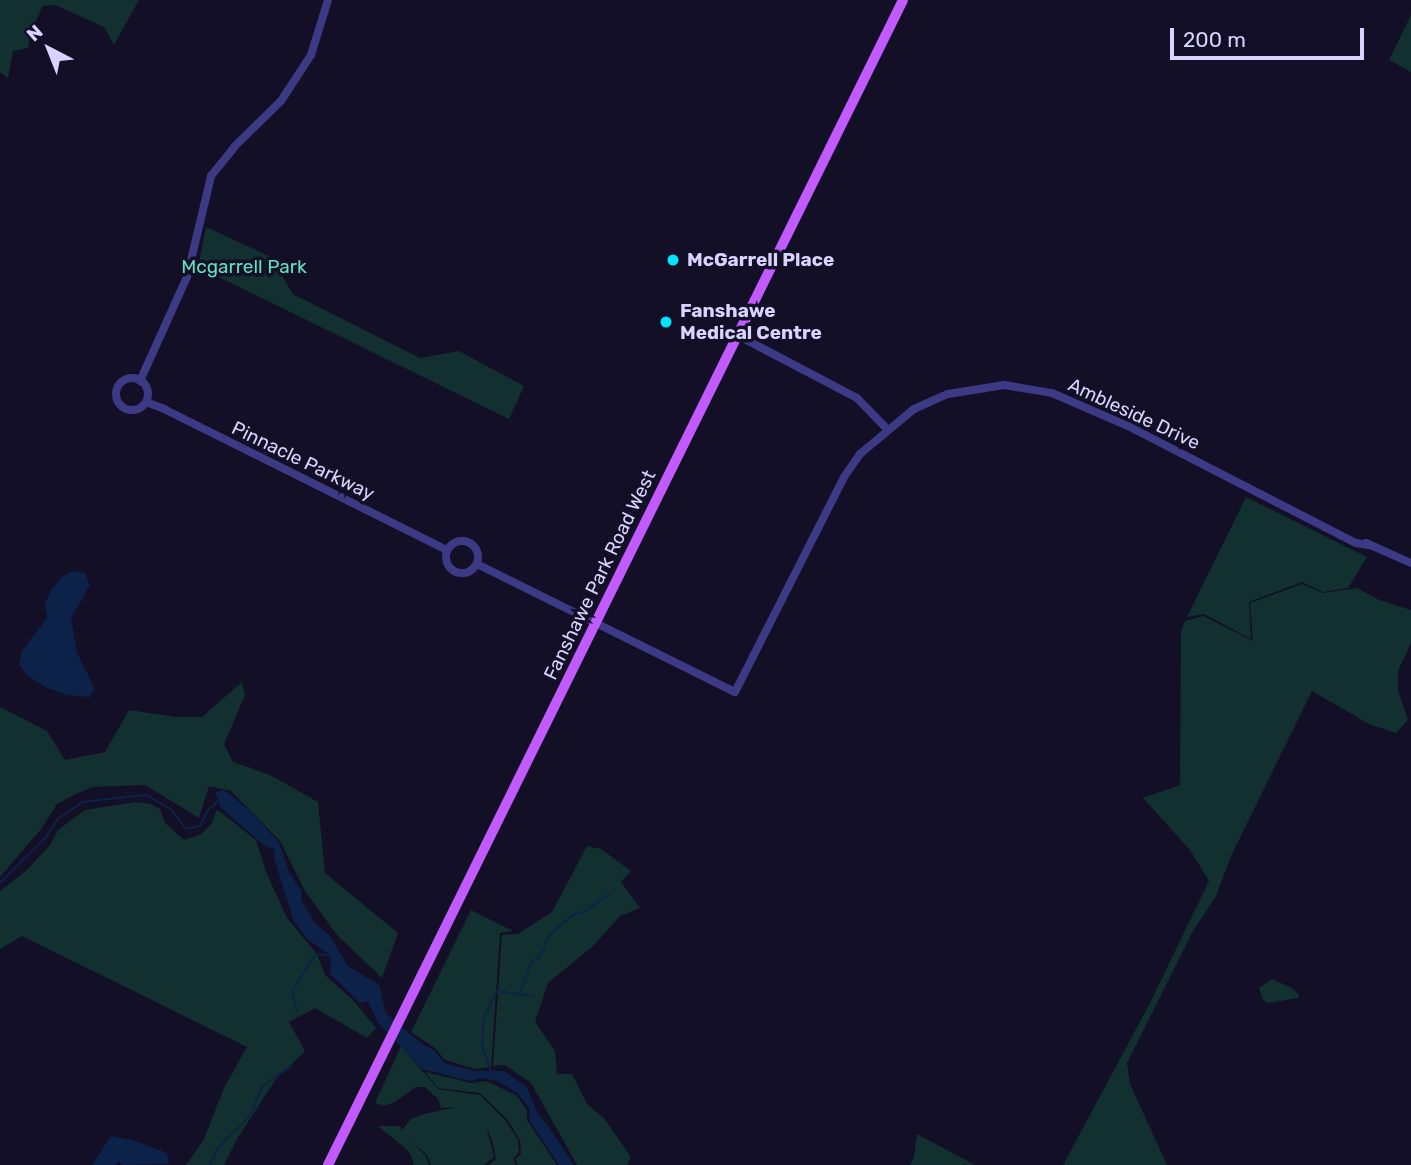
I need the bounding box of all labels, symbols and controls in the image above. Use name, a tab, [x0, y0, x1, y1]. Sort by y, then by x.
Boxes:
north arrow	[14, 14, 84, 84]
scale bar	[1173, 14, 1367, 58]
text: N	[22, 20, 47, 46]
text: 200 m	[1183, 27, 1246, 52]
place label: McGarrell Place	[687, 249, 834, 271]
marker: McGarrell Place	[665, 252, 681, 268]
park label: Mcgarrell Park	[181, 256, 307, 278]
place label: Fanshawe Medical Centre	[680, 300, 822, 344]
marker: Fanshawe Medical Centre	[658, 314, 674, 330]
street label: Ambleside Drive	[1064, 373, 1204, 455]
street label: Pinnacle Parkway	[228, 417, 378, 505]
street label: Fanshawe Park Road West	[539, 466, 661, 684]

